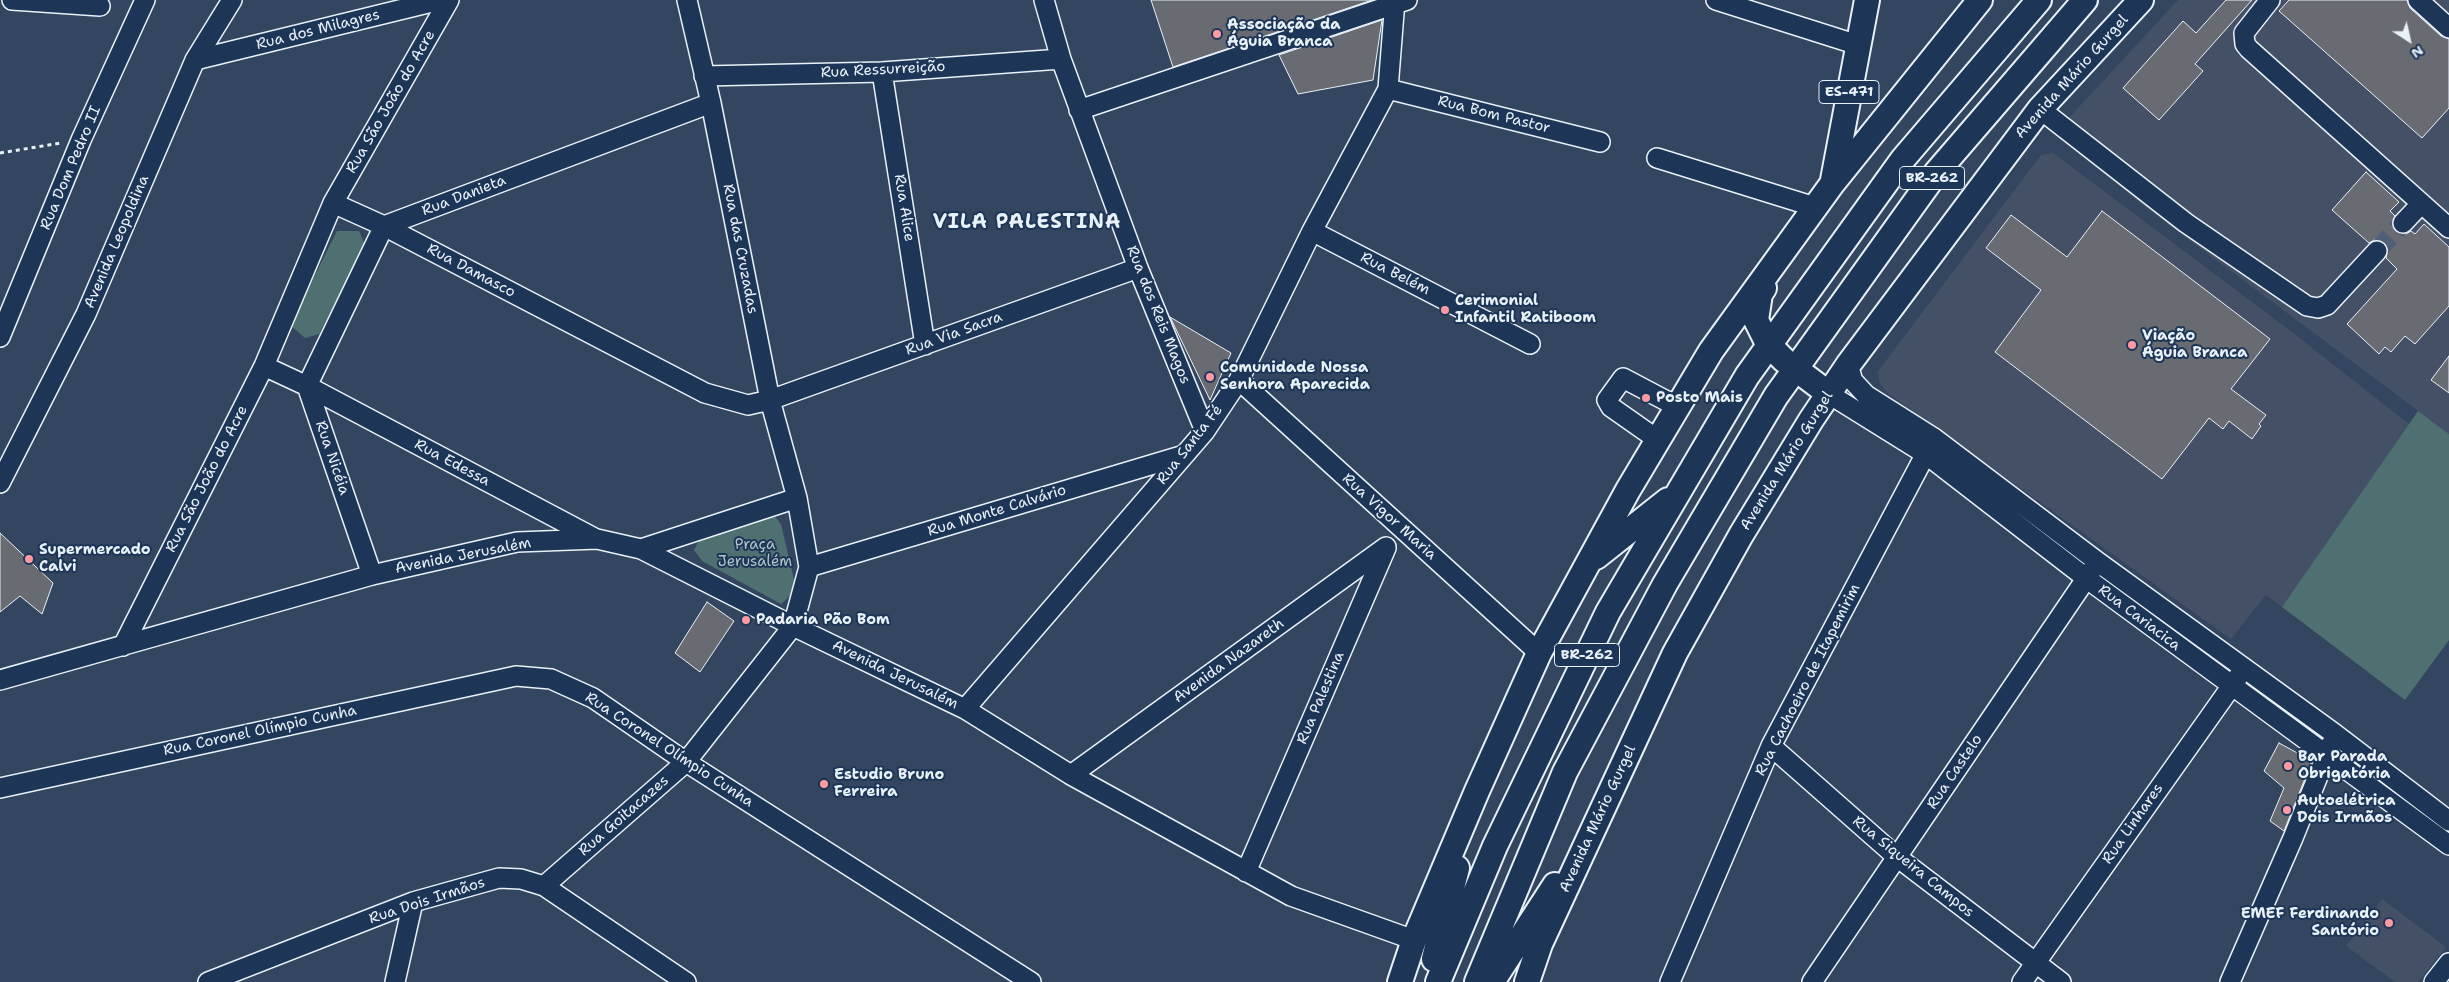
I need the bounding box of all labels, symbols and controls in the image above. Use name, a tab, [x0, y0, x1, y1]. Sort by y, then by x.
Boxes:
street label: Rua dos Milagres	[254, 6, 382, 54]
street label: Avenida Mário Gurgel	[2012, 11, 2132, 143]
north arrow	[2384, 15, 2434, 65]
place label: Associação da Águia Branca	[1227, 16, 1340, 51]
street label: Rua São João do Acre	[343, 27, 439, 177]
marker: Associação da Águia Branca	[1211, 28, 1223, 40]
text: N	[2408, 42, 2427, 63]
street label: Rua Ressurreição	[820, 58, 946, 82]
road number: ES-471	[1819, 80, 1879, 104]
street label: Rua Bom Pastor	[1436, 92, 1552, 138]
street label: Rua Dom Pedro II	[37, 103, 105, 233]
road number: BR-262	[1900, 167, 1964, 190]
street label: Rua Danieta	[419, 172, 509, 220]
street label: Avenida Leopoldina	[81, 173, 153, 311]
street label: Rua Alice	[890, 173, 918, 243]
street label: Rua das Cruzadas	[719, 182, 761, 316]
district label: VILA PALESTINA	[931, 211, 1123, 235]
street label: Rua Damasco	[424, 240, 518, 302]
street label: Rua dos Reis Magos	[1122, 243, 1194, 387]
street label: Rua Belém	[1357, 249, 1433, 299]
place label: Cerimonial Infantil Ratiboom	[1455, 292, 1596, 327]
marker: Cerimonial Infantil Ratiboom	[1439, 304, 1451, 316]
street label: Rua Via Sacra	[903, 308, 1005, 360]
place label: Viação Águia Branca	[2142, 327, 2247, 362]
marker: Viação Águia Branca	[2126, 339, 2138, 351]
place label: Comunidade Nossa Senhora Aparecida	[1220, 359, 1370, 394]
marker: Comunidade Nossa Senhora Aparecida	[1204, 371, 1216, 383]
street label: Avenida Mário Gurgel	[1737, 388, 1837, 534]
place label: Posto Mais	[1656, 389, 1743, 407]
marker: Posto Mais	[1640, 392, 1652, 404]
street label: Rua Santa Fé	[1153, 402, 1227, 488]
street label: Rua São João do Acre	[162, 403, 252, 555]
street label: Rua Nicéia	[311, 419, 353, 497]
street label: Rua Edessa	[411, 436, 493, 490]
street label: Rua Vigor Maria	[1338, 470, 1440, 564]
street label: Rua Monte Calvário	[925, 481, 1069, 541]
street label: Avenida Jerusalém	[393, 534, 533, 578]
park label: Praça Jerusalém	[718, 536, 792, 571]
place label: Supermercado Calvi	[39, 541, 150, 576]
marker: Supermercado Calvi	[23, 553, 35, 565]
street label: Rua Cachoeiro de Itapemirim	[1752, 581, 1864, 779]
street label: Rua Cariacica	[2094, 581, 2184, 655]
place label: Padaria Pão Bom	[756, 611, 890, 629]
marker: Padaria Pão Bom	[740, 614, 752, 626]
street label: Avenida Nazareth	[1170, 615, 1288, 707]
street label: Avenida Jerusalém	[829, 637, 961, 713]
road number: BR-262	[1554, 644, 1620, 666]
street label: Rua Palestina	[1293, 649, 1349, 747]
street label: Rua Coronel Olímpio Cunha	[581, 689, 757, 811]
street label: Rua Coronel Olímpio Cunha	[162, 702, 358, 760]
street label: Rua Castelo	[1923, 731, 1987, 813]
street label: Avenida Mário Gurgel	[1556, 742, 1640, 896]
place label: Bar Parada Obrigatória	[2298, 748, 2390, 783]
marker: Bar Parada Obrigatória	[2282, 760, 2294, 772]
place label: Estudio Bruno Ferreira	[834, 766, 944, 801]
street label: Rua Goitacazes	[575, 772, 673, 860]
marker: Estudio Bruno Ferreira	[818, 778, 830, 790]
street label: Rua Linhares	[2099, 780, 2167, 868]
place label: Autoelétrica Dois Irmãos	[2297, 792, 2395, 827]
marker: Autoelétrica Dois Irmãos	[2281, 804, 2293, 816]
street label: Rua Siqueira Campos	[1848, 812, 1978, 922]
street label: Rua Dois Irmãos	[367, 874, 487, 928]
place label: EMEF Ferdinando Santório	[2241, 905, 2379, 940]
marker: EMEF Ferdinando Santório	[2383, 917, 2395, 929]

